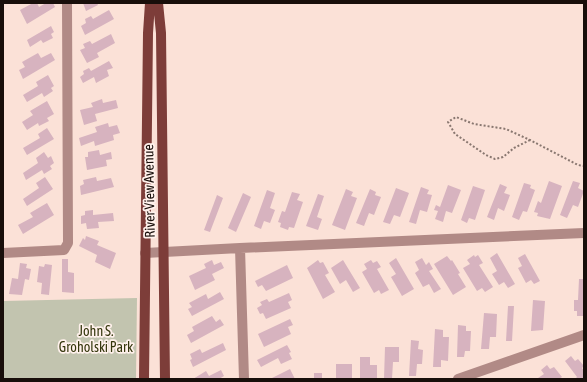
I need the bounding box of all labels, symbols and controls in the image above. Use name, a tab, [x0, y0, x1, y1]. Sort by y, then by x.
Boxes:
street label: River View Avenue	[140, 144, 158, 238]
park label: John S. Groholski Park	[59, 323, 133, 355]

